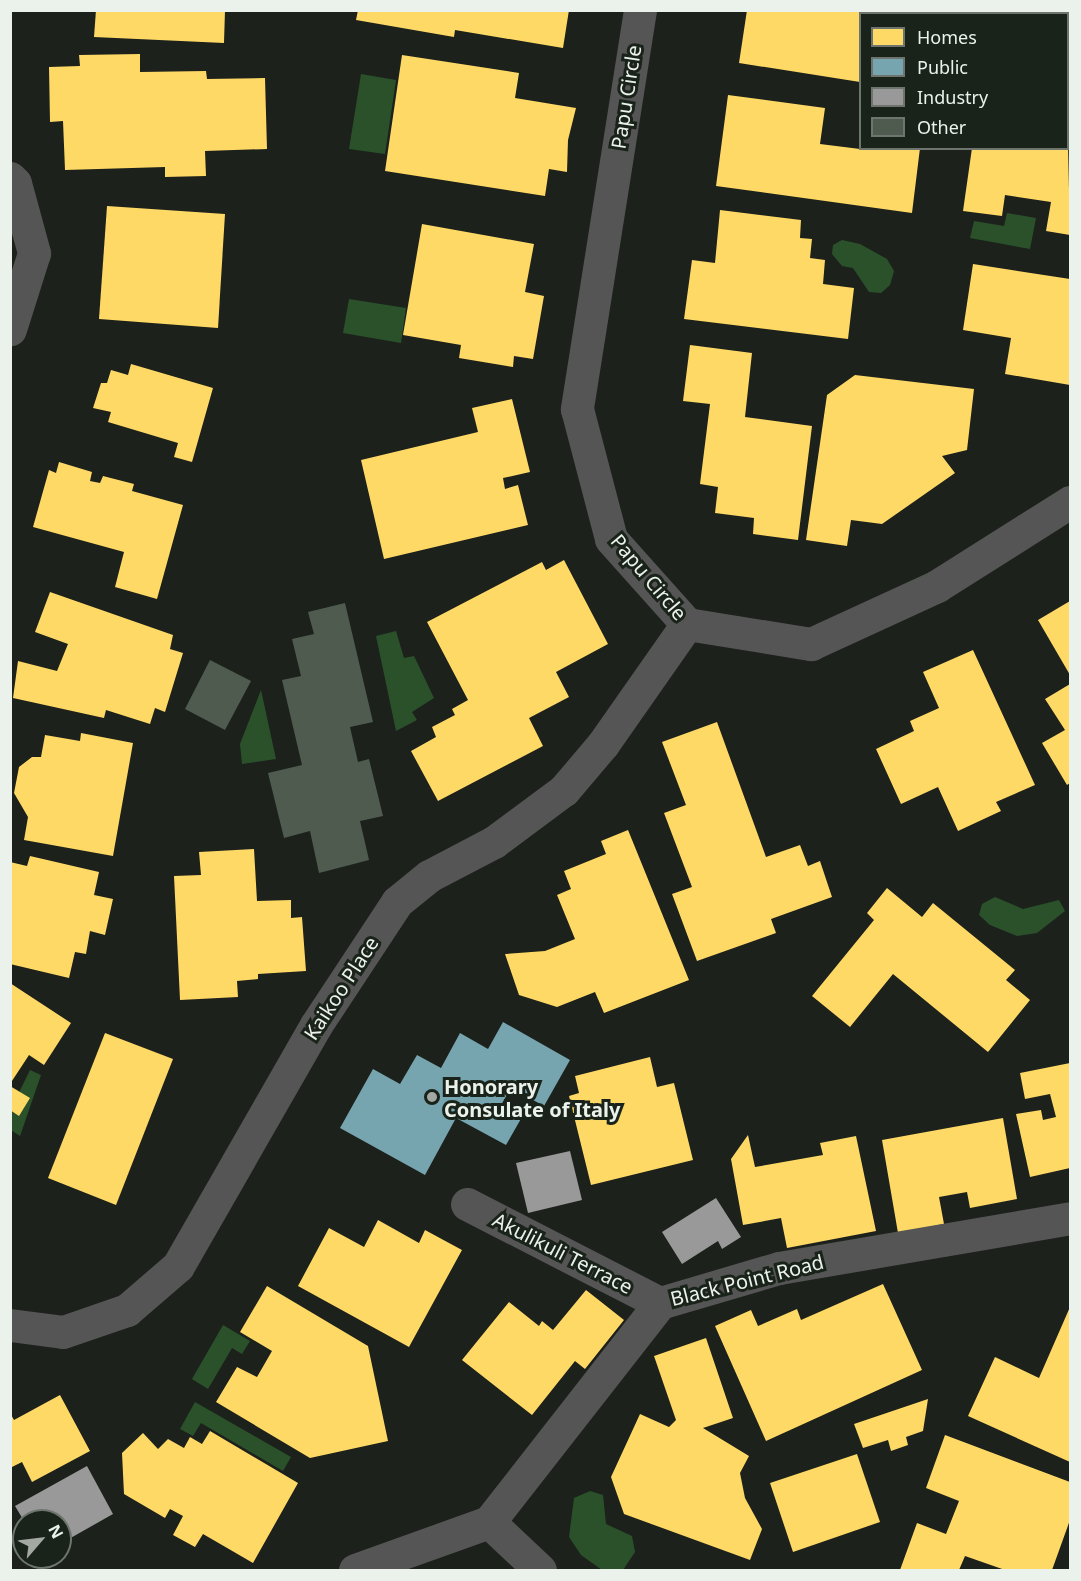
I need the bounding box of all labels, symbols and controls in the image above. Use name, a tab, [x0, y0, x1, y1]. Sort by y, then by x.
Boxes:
legend	[859, 12, 1069, 150]
text: Homes	[917, 25, 977, 49]
street label: Papu Circle	[606, 43, 646, 151]
text: Public	[917, 55, 968, 79]
text: Industry	[917, 85, 988, 109]
text: Other	[917, 115, 966, 139]
street label: Papu Circle	[606, 529, 692, 625]
street label: Kaikoo Place	[299, 932, 383, 1044]
place label: Honorary Consulate of Italy	[444, 1074, 620, 1121]
marker: Honorary Consulate of Italy	[425, 1090, 439, 1104]
street label: Akulikuli Terrace	[489, 1207, 637, 1299]
street label: Black Point Road	[668, 1249, 826, 1311]
north arrow	[12, 1509, 72, 1569]
text: N	[43, 1521, 69, 1542]

